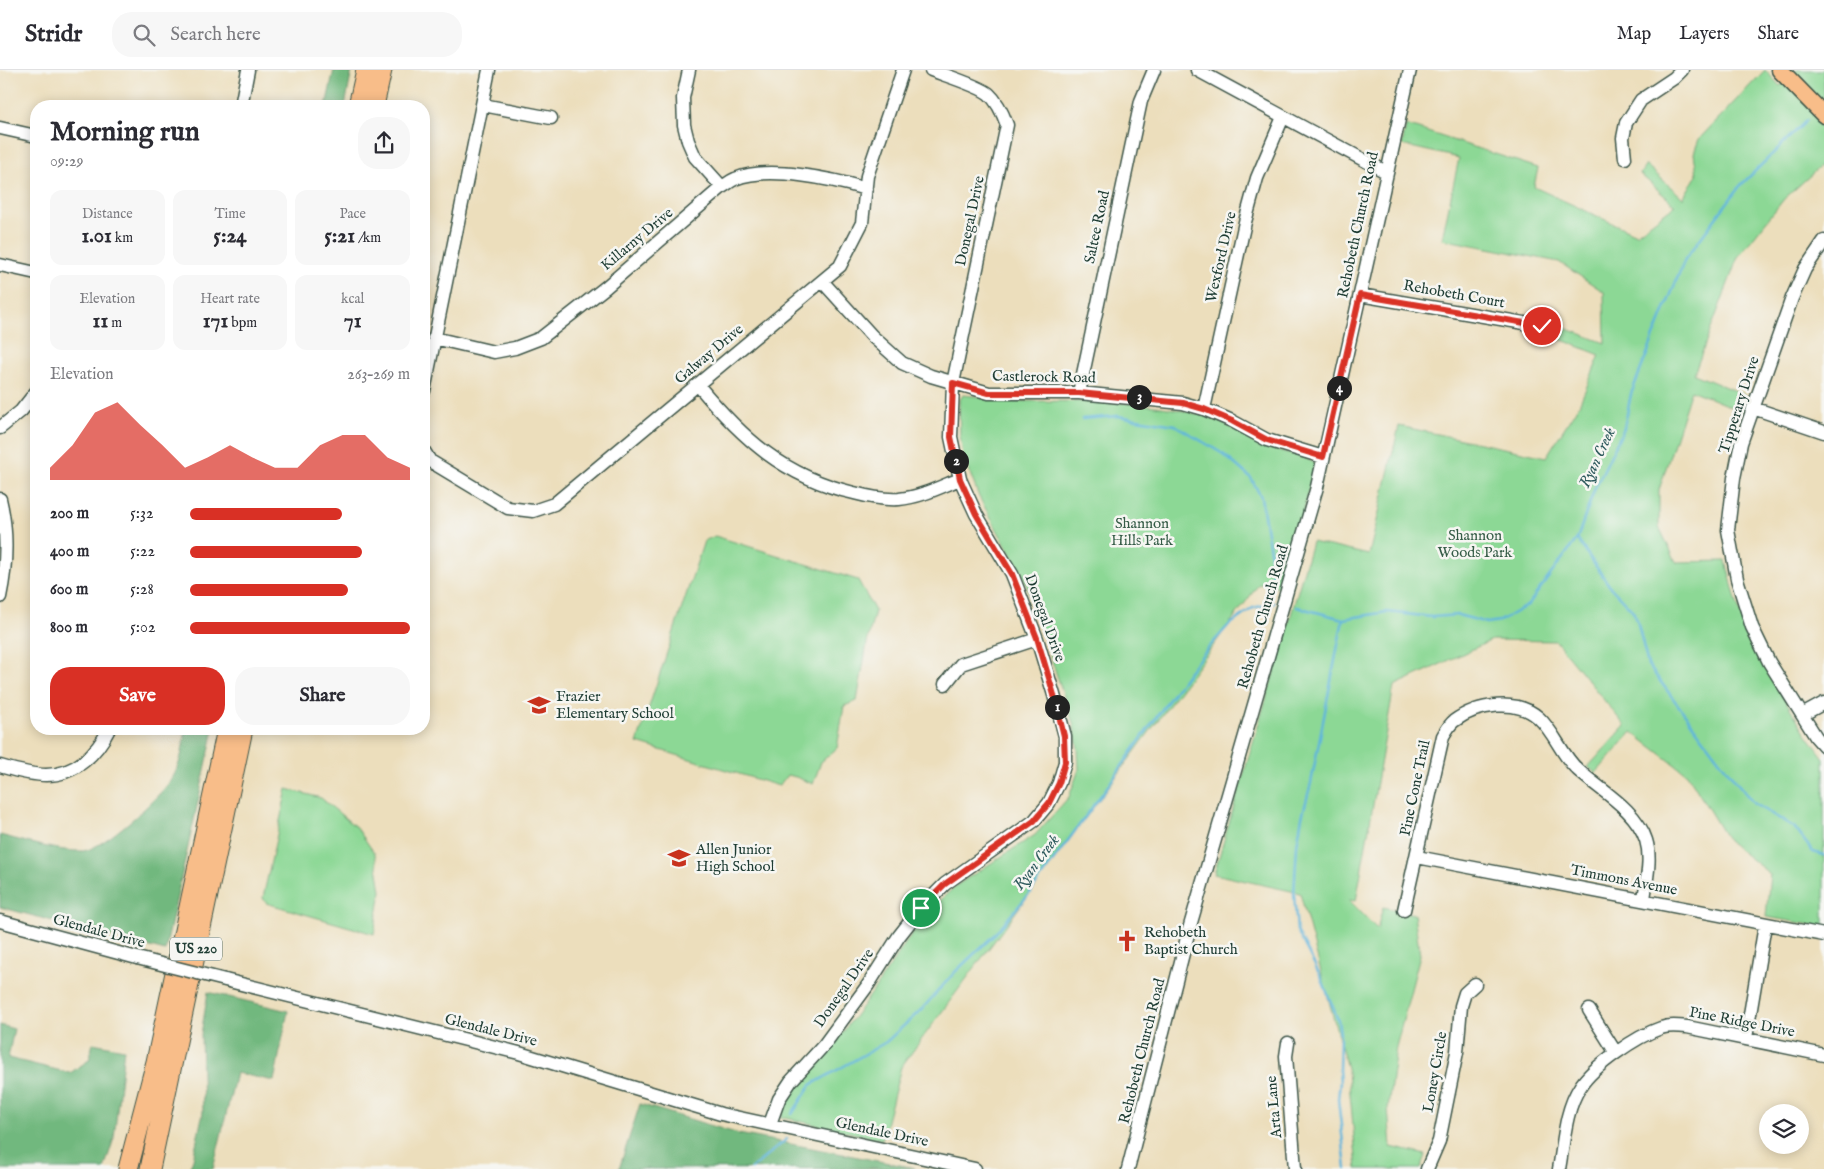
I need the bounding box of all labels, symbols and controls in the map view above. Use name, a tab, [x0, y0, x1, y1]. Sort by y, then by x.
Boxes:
search box	[112, 12, 462, 57]
text: Stridr	[25, 19, 82, 50]
icon: search	[130, 21, 158, 49]
text: Search here	[170, 23, 261, 47]
text: Map	[1617, 23, 1651, 46]
text: Layers	[1679, 23, 1730, 46]
text: Share	[1758, 23, 1799, 46]
text: Morning run	[50, 115, 200, 150]
button: share	[358, 117, 410, 169]
street label: Rehobeth Church Road	[1333, 149, 1383, 300]
text: 09:29	[50, 152, 84, 172]
street label: Donegal Drive	[951, 174, 989, 268]
street label: Saltee Road	[1080, 188, 1114, 265]
street label: Killarny Drive	[597, 203, 677, 275]
text: Distance	[82, 205, 133, 223]
text: Time	[214, 205, 246, 223]
text: Pace	[339, 205, 366, 223]
street label: Wexford Drive	[1201, 210, 1241, 304]
text: 1.01	[81, 223, 112, 250]
text: 5:24	[213, 223, 247, 250]
text: 5:21	[324, 223, 355, 250]
text: km	[112, 229, 133, 247]
text: /km	[355, 229, 381, 247]
street label: Rehobeth Court	[1402, 276, 1506, 312]
text: Elevation	[80, 290, 135, 308]
text: Heart rate	[200, 290, 260, 308]
text: kcal	[341, 290, 364, 308]
pin	[1521, 305, 1563, 347]
text: 11	[93, 308, 108, 335]
text: 171	[203, 308, 228, 335]
text: 71	[344, 308, 361, 335]
icon: check	[1528, 312, 1556, 340]
text: m	[108, 314, 122, 332]
text: bpm	[228, 314, 257, 332]
street label: Galway Drive	[671, 320, 747, 388]
street label: Tipperary Drive	[1714, 354, 1764, 456]
text: Elevation	[50, 365, 113, 385]
text: 263–269 m	[347, 365, 410, 385]
street label: Castlerock Road	[992, 367, 1097, 387]
pin: 4	[1326, 376, 1352, 400]
text: 4	[1336, 379, 1343, 397]
pin: 3	[1126, 384, 1152, 410]
text: 3	[1137, 388, 1142, 406]
water label: Ryan Creek	[1575, 424, 1621, 491]
pin: 2	[944, 448, 968, 474]
text: 2	[953, 452, 960, 470]
text: 200 m	[50, 504, 89, 524]
text: 5:32	[130, 504, 154, 524]
park label: Shannon Hills Park	[1111, 514, 1174, 550]
park label: Shannon Woods Park	[1438, 526, 1513, 562]
text: 400 m	[50, 542, 89, 562]
text: 5:22	[130, 542, 155, 562]
street label: Rehobeth Church Road	[1233, 542, 1293, 691]
street label: Donegal Drive	[1020, 572, 1070, 665]
text: 600 m	[50, 580, 88, 600]
text: 5:28	[130, 580, 154, 600]
text: 800 m	[50, 618, 88, 638]
text: 5:02	[130, 618, 155, 638]
button: Save	[50, 667, 225, 725]
button: Share	[235, 667, 410, 725]
place label: Frazier Elementary School	[556, 687, 675, 723]
school or university icon: Frazier Elementary School	[526, 692, 552, 718]
pin: 1	[1044, 694, 1070, 720]
text: 1	[1055, 698, 1060, 716]
street label: Pine Cone Trail	[1396, 737, 1435, 838]
water label: Ryan Creek	[1010, 831, 1065, 895]
place label: Allen Junior High School	[695, 840, 775, 876]
school or university icon: Allen Junior High School	[666, 845, 692, 871]
street label: Timmons Avenue	[1569, 860, 1679, 900]
pin	[900, 887, 942, 929]
icon: arrive	[907, 894, 935, 922]
street label: Glendale Drive	[51, 910, 147, 952]
place label: Rehobeth Baptist Church	[1144, 923, 1238, 959]
church icon: Rehobeth Baptist Church	[1114, 928, 1140, 954]
road number: US 220	[170, 938, 222, 961]
street label: Donegal Drive	[810, 945, 878, 1031]
street label: Rehobeth Church Road	[1115, 975, 1169, 1126]
street label: Pine Ridge Drive	[1687, 1002, 1797, 1042]
street label: Glendale Drive	[443, 1009, 539, 1051]
street label: Loney Circle	[1419, 1030, 1451, 1114]
street label: Arta Lane	[1262, 1075, 1286, 1140]
map controls	[1759, 1104, 1809, 1154]
button: layers	[1759, 1104, 1809, 1154]
street label: Glendale Drive	[834, 1113, 930, 1151]

